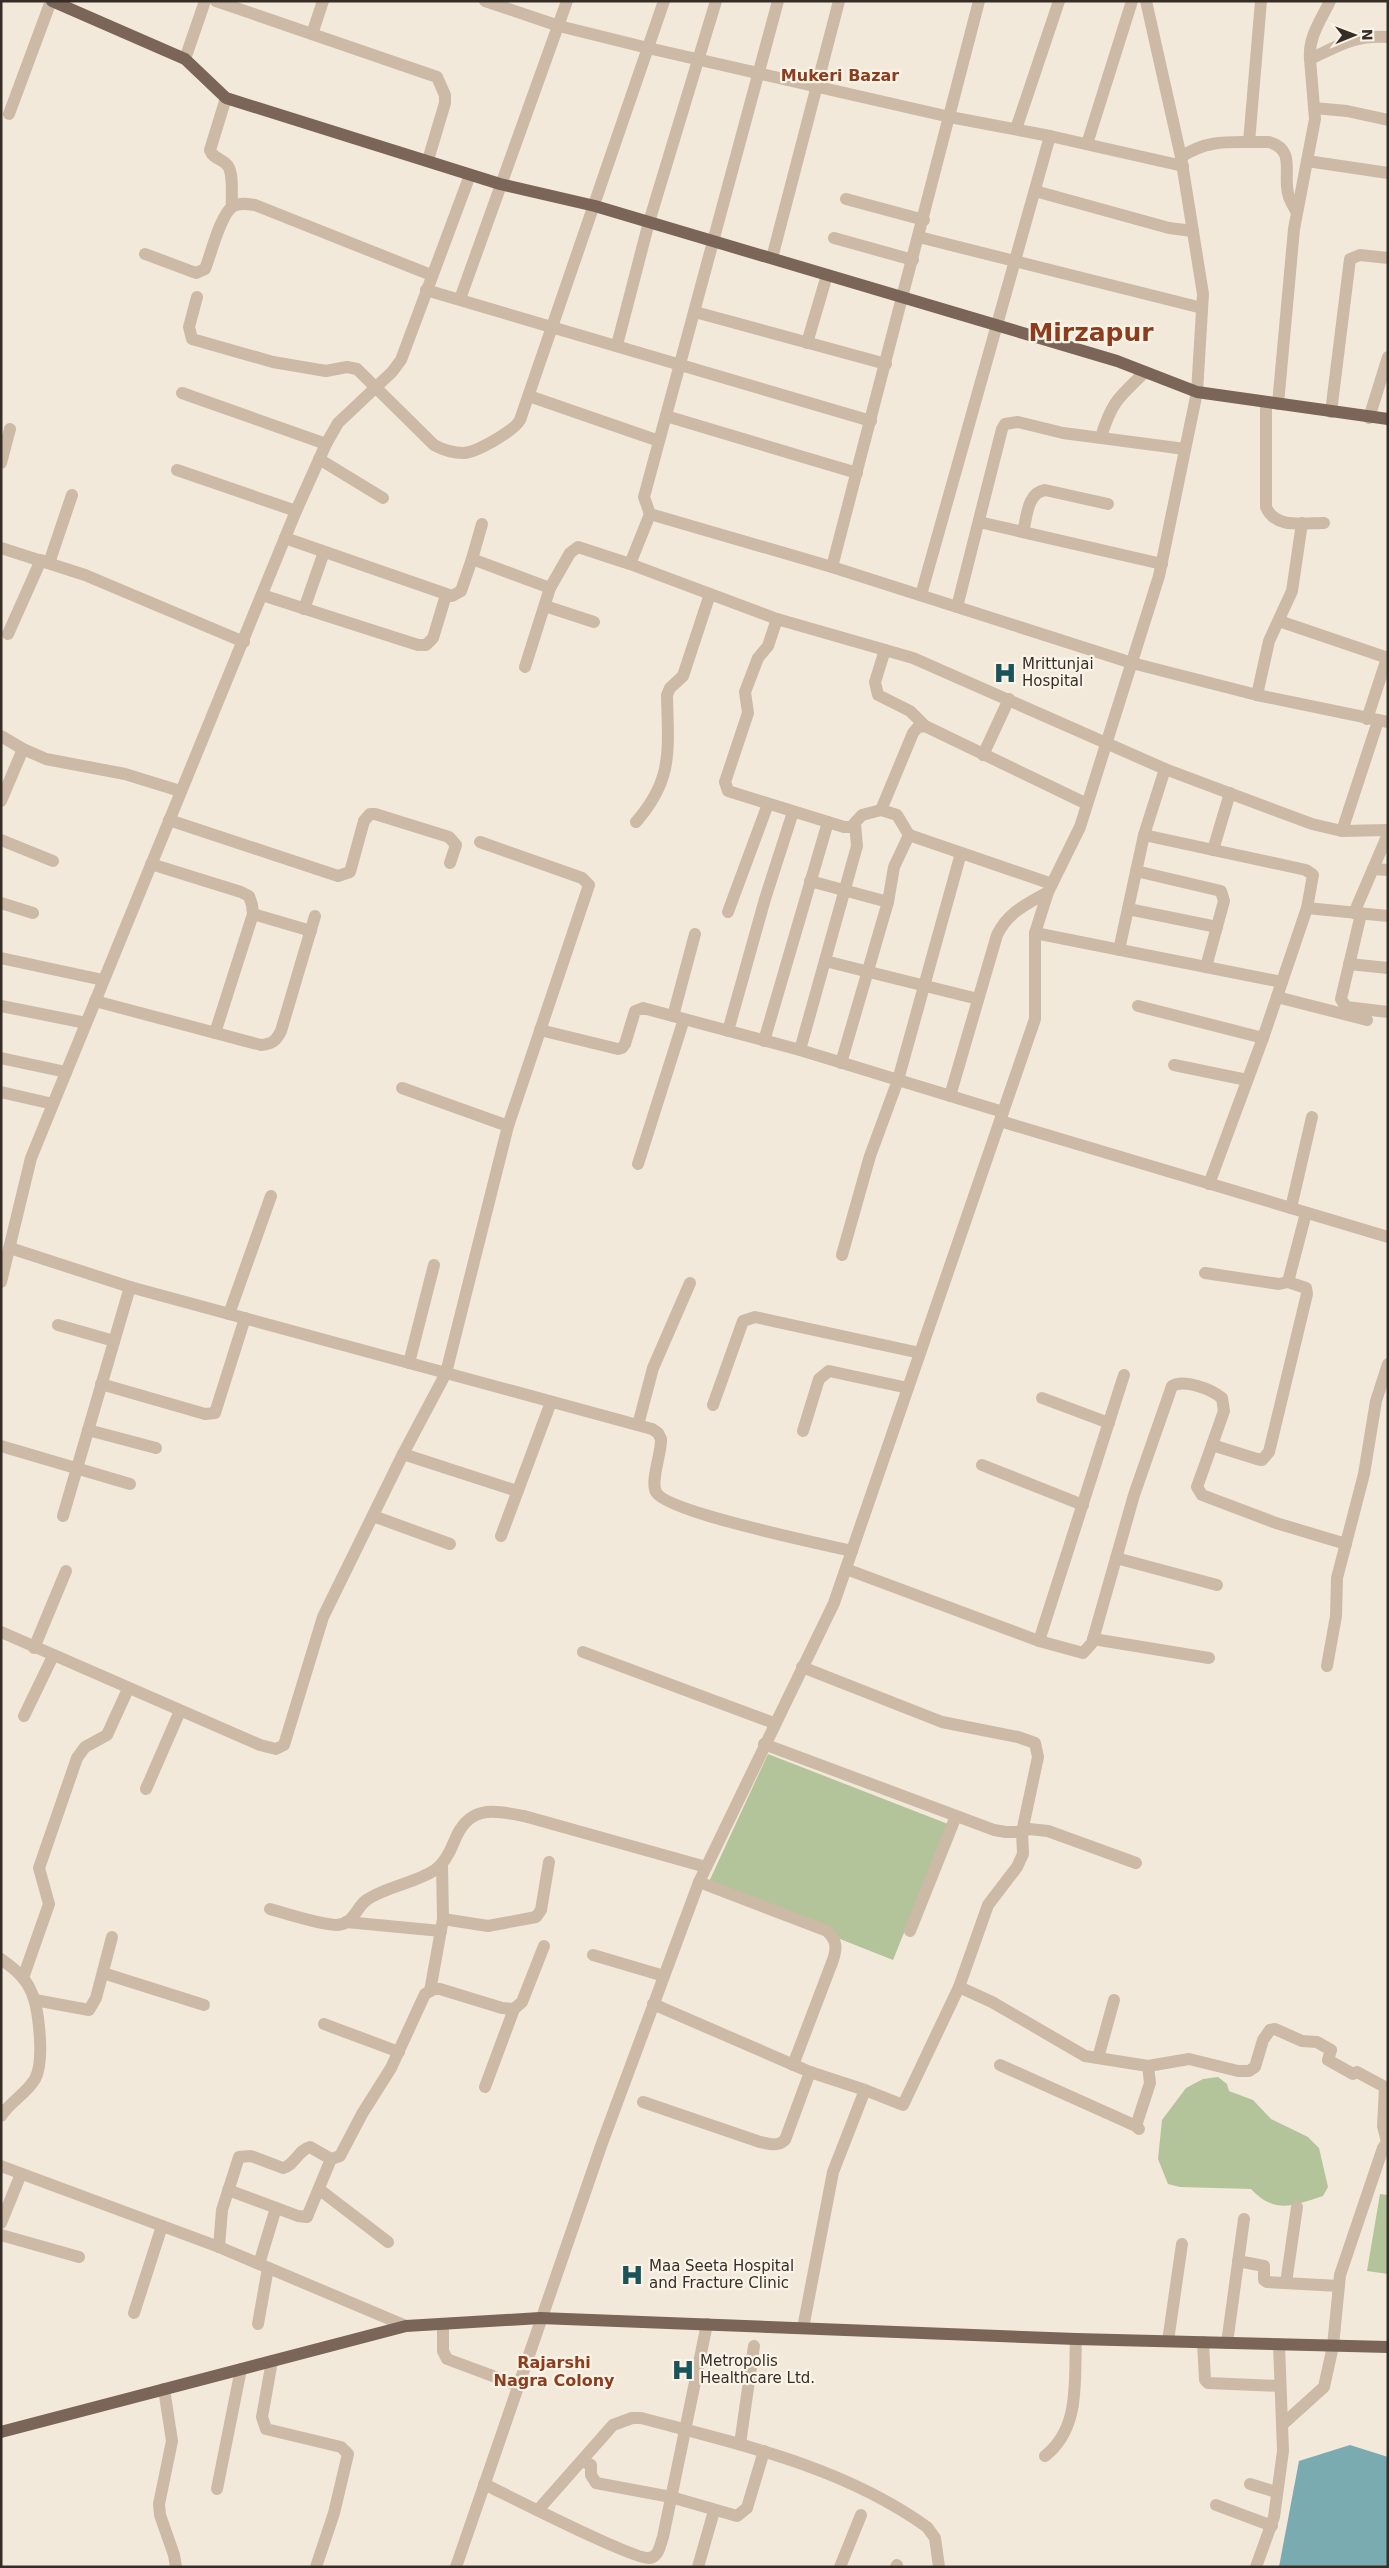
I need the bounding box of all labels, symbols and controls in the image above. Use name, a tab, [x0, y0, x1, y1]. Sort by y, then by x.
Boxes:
north arrow	[1329, 10, 1379, 60]
text: N	[1359, 29, 1375, 41]
district label: Mukeri Bazar	[781, 66, 899, 85]
district label: Mirzapur	[1028, 318, 1154, 347]
place label: Mrittunjai Hospital	[1022, 655, 1094, 690]
hospital icon: Mrittunjai Hospital	[992, 660, 1018, 686]
place label: Maa Seeta Hospital and Fracture Clinic	[649, 2257, 794, 2292]
hospital icon: Maa Seeta Hospital and Fracture Clinic	[619, 2262, 645, 2288]
place label: Metropolis Healthcare Ltd.	[700, 2352, 815, 2387]
district label: Rajarshi Nagra Colony	[494, 2353, 615, 2390]
hospital icon: Metropolis Healthcare Ltd.	[670, 2357, 696, 2383]

